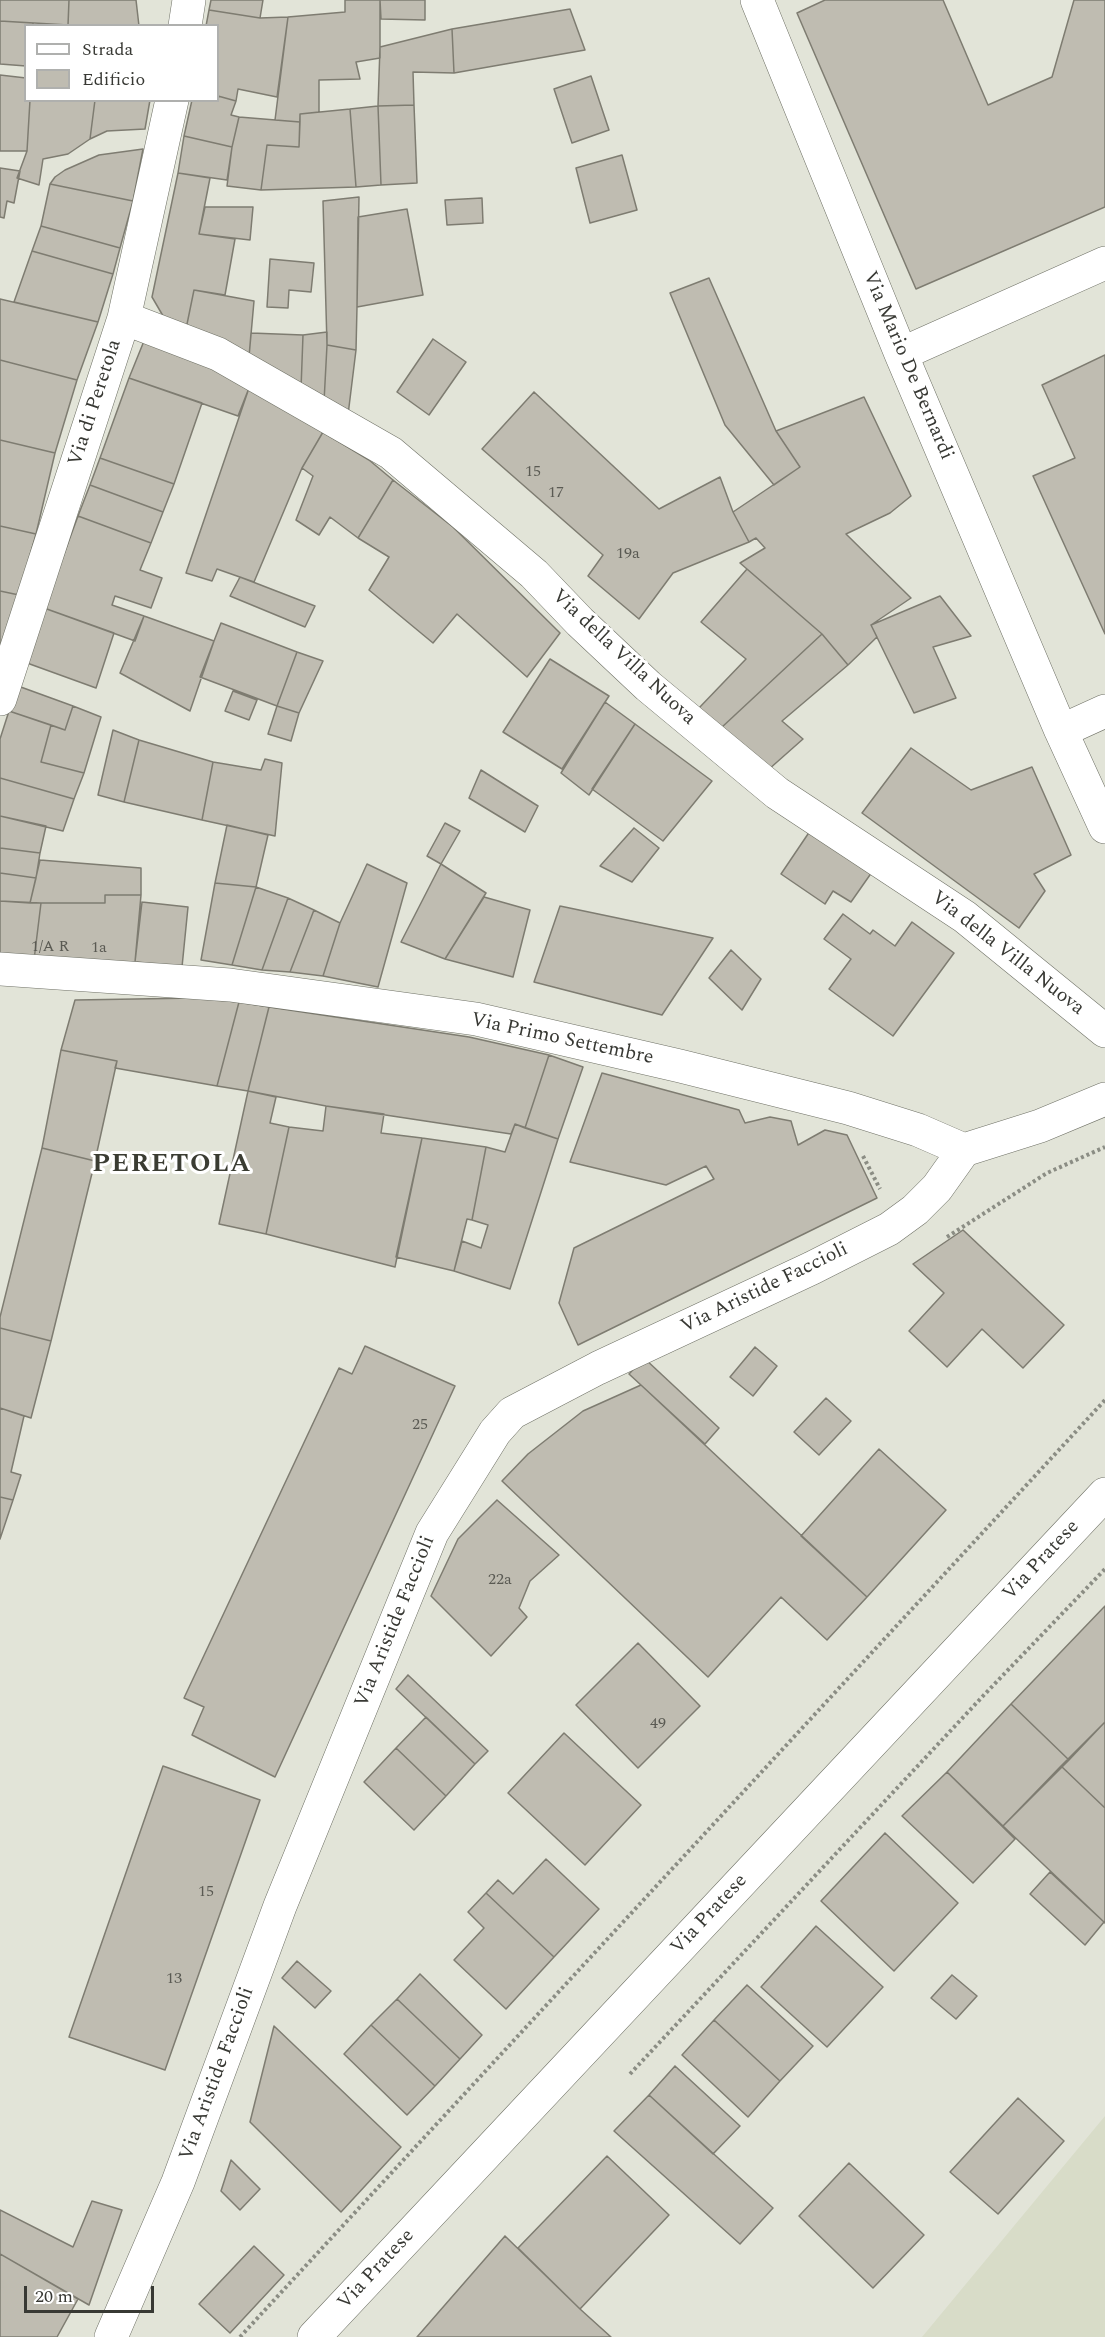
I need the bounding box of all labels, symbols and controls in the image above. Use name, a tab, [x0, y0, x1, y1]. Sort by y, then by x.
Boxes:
legend	[24, 24, 219, 102]
text: Strada	[82, 36, 133, 63]
text: Edificio	[82, 66, 145, 93]
street label: Via Mario De Bernardi	[856, 268, 958, 464]
street label: Via di Peretola	[64, 337, 128, 469]
house number: 15	[525, 463, 541, 483]
house number: 17	[548, 484, 564, 504]
house number: 19a	[616, 545, 640, 565]
street label: Via della Villa Nuova	[546, 585, 700, 731]
street label: Via della Villa Nuova	[925, 887, 1089, 1021]
house number: 1/A R	[31, 938, 69, 958]
house number: 1a	[91, 939, 107, 959]
street label: Via Primo Settembre	[469, 1009, 655, 1071]
district label: PERETOLA	[92, 1150, 252, 1182]
street label: Via Aristide Faccioli	[678, 1238, 852, 1340]
house number: 25	[412, 1416, 428, 1436]
street label: Via Pratese	[999, 1516, 1085, 1606]
street label: Via Aristide Faccioli	[351, 1533, 441, 1711]
house number: 22a	[488, 1571, 512, 1591]
house number: 49	[650, 1715, 666, 1735]
street label: Via Pratese	[667, 1870, 753, 1960]
house number: 15	[198, 1883, 214, 1903]
house number: 13	[166, 1970, 182, 1990]
street label: Via Aristide Faccioli	[175, 1984, 261, 2164]
street label: Via Pratese	[334, 2225, 420, 2315]
scale bar	[27, 2274, 158, 2312]
text: 20 m	[35, 2283, 73, 2310]

